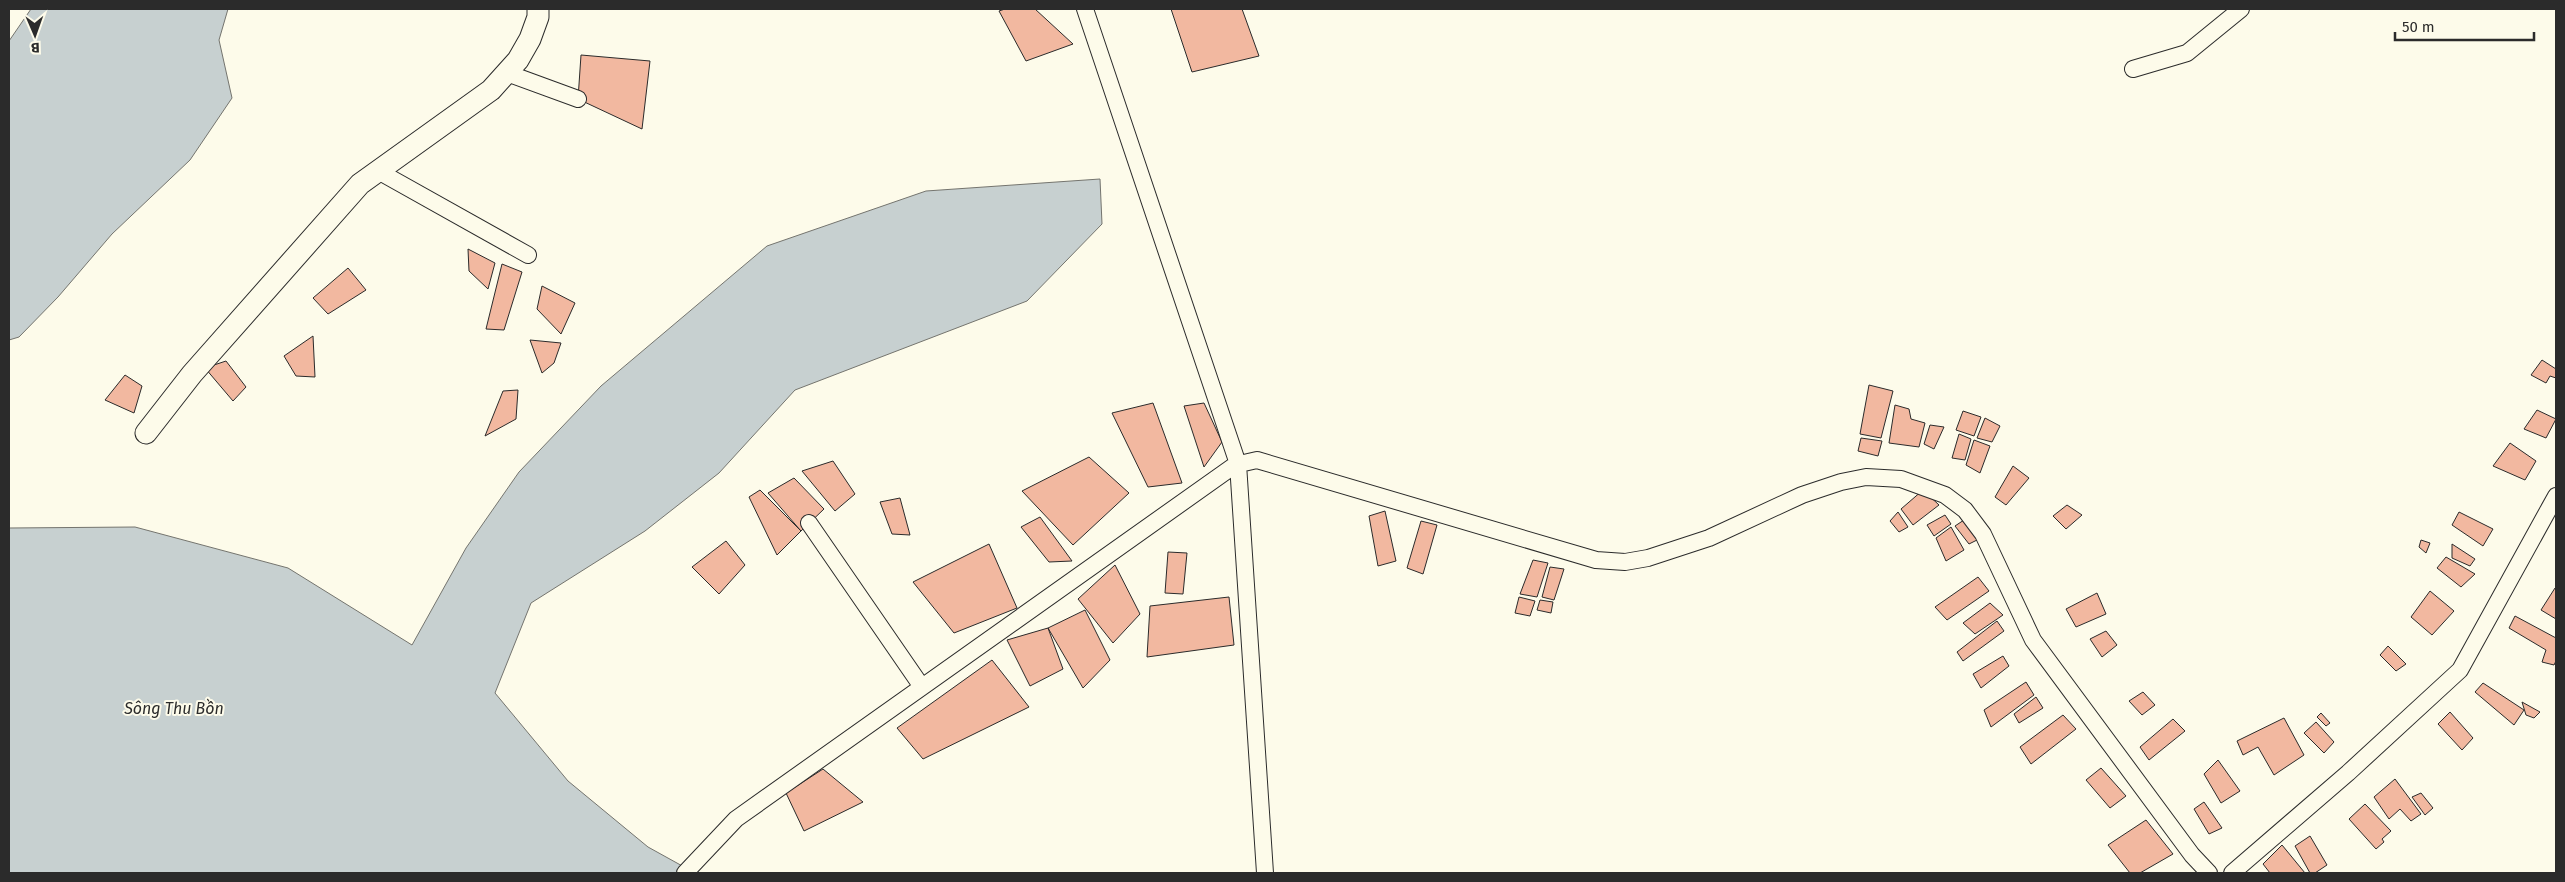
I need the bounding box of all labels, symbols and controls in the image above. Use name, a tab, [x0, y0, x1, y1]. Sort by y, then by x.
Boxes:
north arrow	[10, 10, 60, 60]
scale bar	[2395, 10, 2534, 42]
text: 50 m	[2402, 18, 2435, 36]
text: B	[30, 39, 40, 56]
water label: Sông Thu Bồn	[123, 698, 224, 718]

